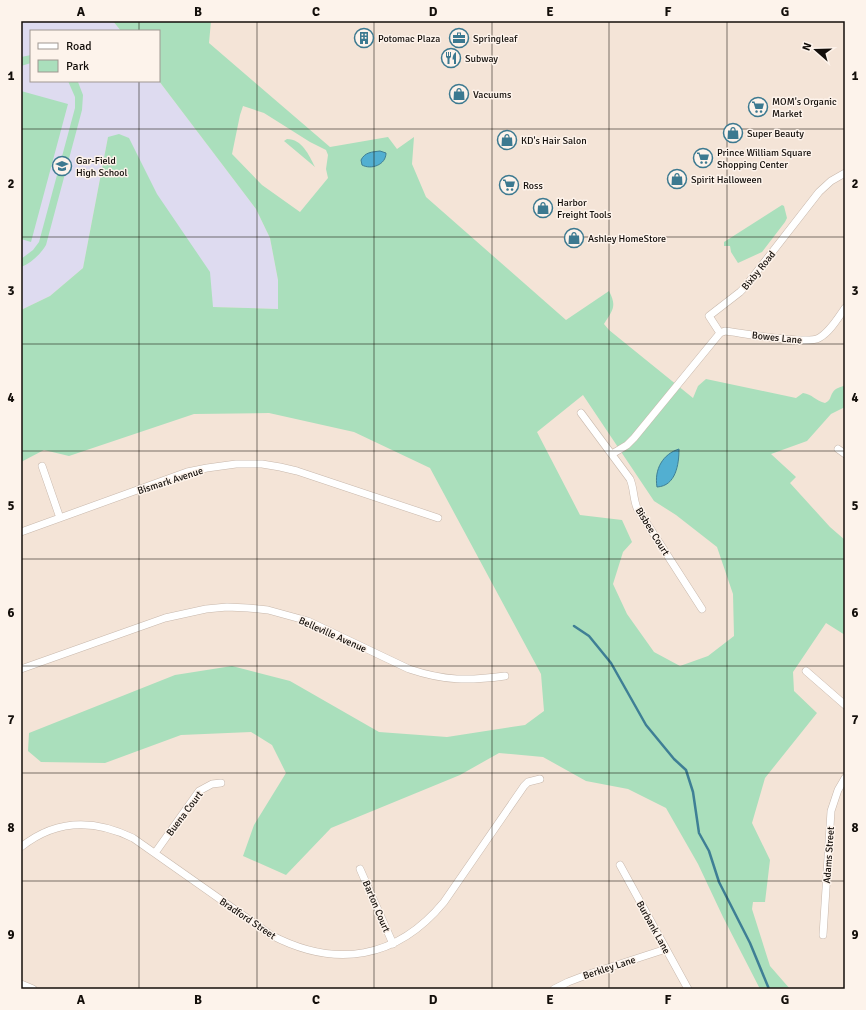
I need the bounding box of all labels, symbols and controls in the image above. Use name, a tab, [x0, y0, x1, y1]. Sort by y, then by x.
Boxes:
text: A	[77, 4, 86, 20]
text: B	[194, 4, 202, 20]
text: C	[312, 4, 320, 20]
text: D	[429, 4, 438, 20]
text: E	[546, 4, 554, 20]
text: F	[665, 4, 672, 20]
text: G	[781, 4, 789, 20]
building icon: Potomac Plaza	[353, 27, 375, 49]
office icon: Springleaf	[448, 27, 470, 49]
legend	[30, 30, 160, 82]
north arrow	[796, 30, 836, 70]
place label: Potomac Plaza	[378, 33, 440, 45]
place label: Springleaf	[473, 33, 518, 45]
text: Road	[66, 39, 92, 54]
text: N	[800, 41, 814, 53]
restaurant icon: Subway	[440, 47, 462, 69]
place label: Subway	[465, 53, 498, 65]
text: Park	[66, 59, 89, 74]
text: 1	[7, 68, 15, 84]
text: 1	[851, 68, 859, 84]
shop icon: Vacuums	[448, 83, 470, 105]
place label: Vacuums	[473, 89, 512, 101]
supermarket icon: MOM's Organic Market	[747, 96, 769, 118]
place label: MOM's Organic Market	[772, 96, 837, 120]
shop icon: Super Beauty	[722, 122, 744, 144]
place label: Super Beauty	[747, 128, 804, 140]
shop icon: KD's Hair Salon	[496, 129, 518, 151]
place label: KD's Hair Salon	[521, 135, 587, 147]
supermarket icon: Prince William Square Shopping Center	[692, 147, 714, 169]
place label: Prince William Square Shopping Center	[717, 147, 811, 171]
school or university icon: Gar-Field High School	[51, 155, 73, 177]
place label: Gar-Field High School	[76, 155, 127, 179]
shop icon: Spirit Halloween	[666, 168, 688, 190]
supermarket icon: Ross	[498, 174, 520, 196]
place label: Spirit Halloween	[691, 174, 762, 186]
text: 2	[7, 176, 15, 192]
text: 2	[851, 176, 859, 192]
place label: Ross	[523, 180, 543, 192]
shop icon: Harbor Freight Tools	[532, 197, 554, 219]
place label: Harbor Freight Tools	[557, 197, 612, 221]
shop icon: Ashley HomeStore	[563, 227, 585, 249]
place label: Ashley HomeStore	[588, 233, 666, 245]
street label: Bixby Road	[739, 249, 778, 293]
text: 3	[7, 283, 15, 299]
text: 3	[851, 283, 859, 299]
street label: Bowes Lane	[751, 329, 803, 347]
text: 4	[7, 390, 15, 406]
text: 4	[851, 390, 859, 406]
street label: Bismark Avenue	[136, 465, 205, 497]
text: 5	[7, 498, 15, 514]
text: 5	[851, 498, 859, 514]
street label: Bisbee Court	[633, 505, 672, 558]
text: 6	[7, 605, 15, 621]
text: 6	[851, 605, 859, 621]
street label: Belleville Avenue	[297, 615, 368, 655]
text: 7	[7, 712, 15, 728]
text: 7	[851, 712, 859, 728]
street label: Buena Court	[164, 788, 206, 838]
text: 8	[7, 820, 15, 836]
text: 8	[851, 820, 859, 836]
street label: Adams Street	[821, 826, 837, 884]
street label: Barton Court	[360, 879, 393, 935]
street label: Bradford Street	[217, 896, 278, 942]
street label: Burbank Lane	[634, 899, 673, 956]
text: 9	[7, 927, 15, 943]
text: 9	[851, 927, 859, 943]
street label: Berkley Lane	[581, 954, 637, 982]
text: A	[77, 992, 86, 1008]
text: B	[194, 992, 202, 1008]
text: C	[312, 992, 320, 1008]
text: D	[429, 992, 438, 1008]
text: E	[546, 992, 554, 1008]
text: F	[665, 992, 672, 1008]
text: G	[781, 992, 789, 1008]

